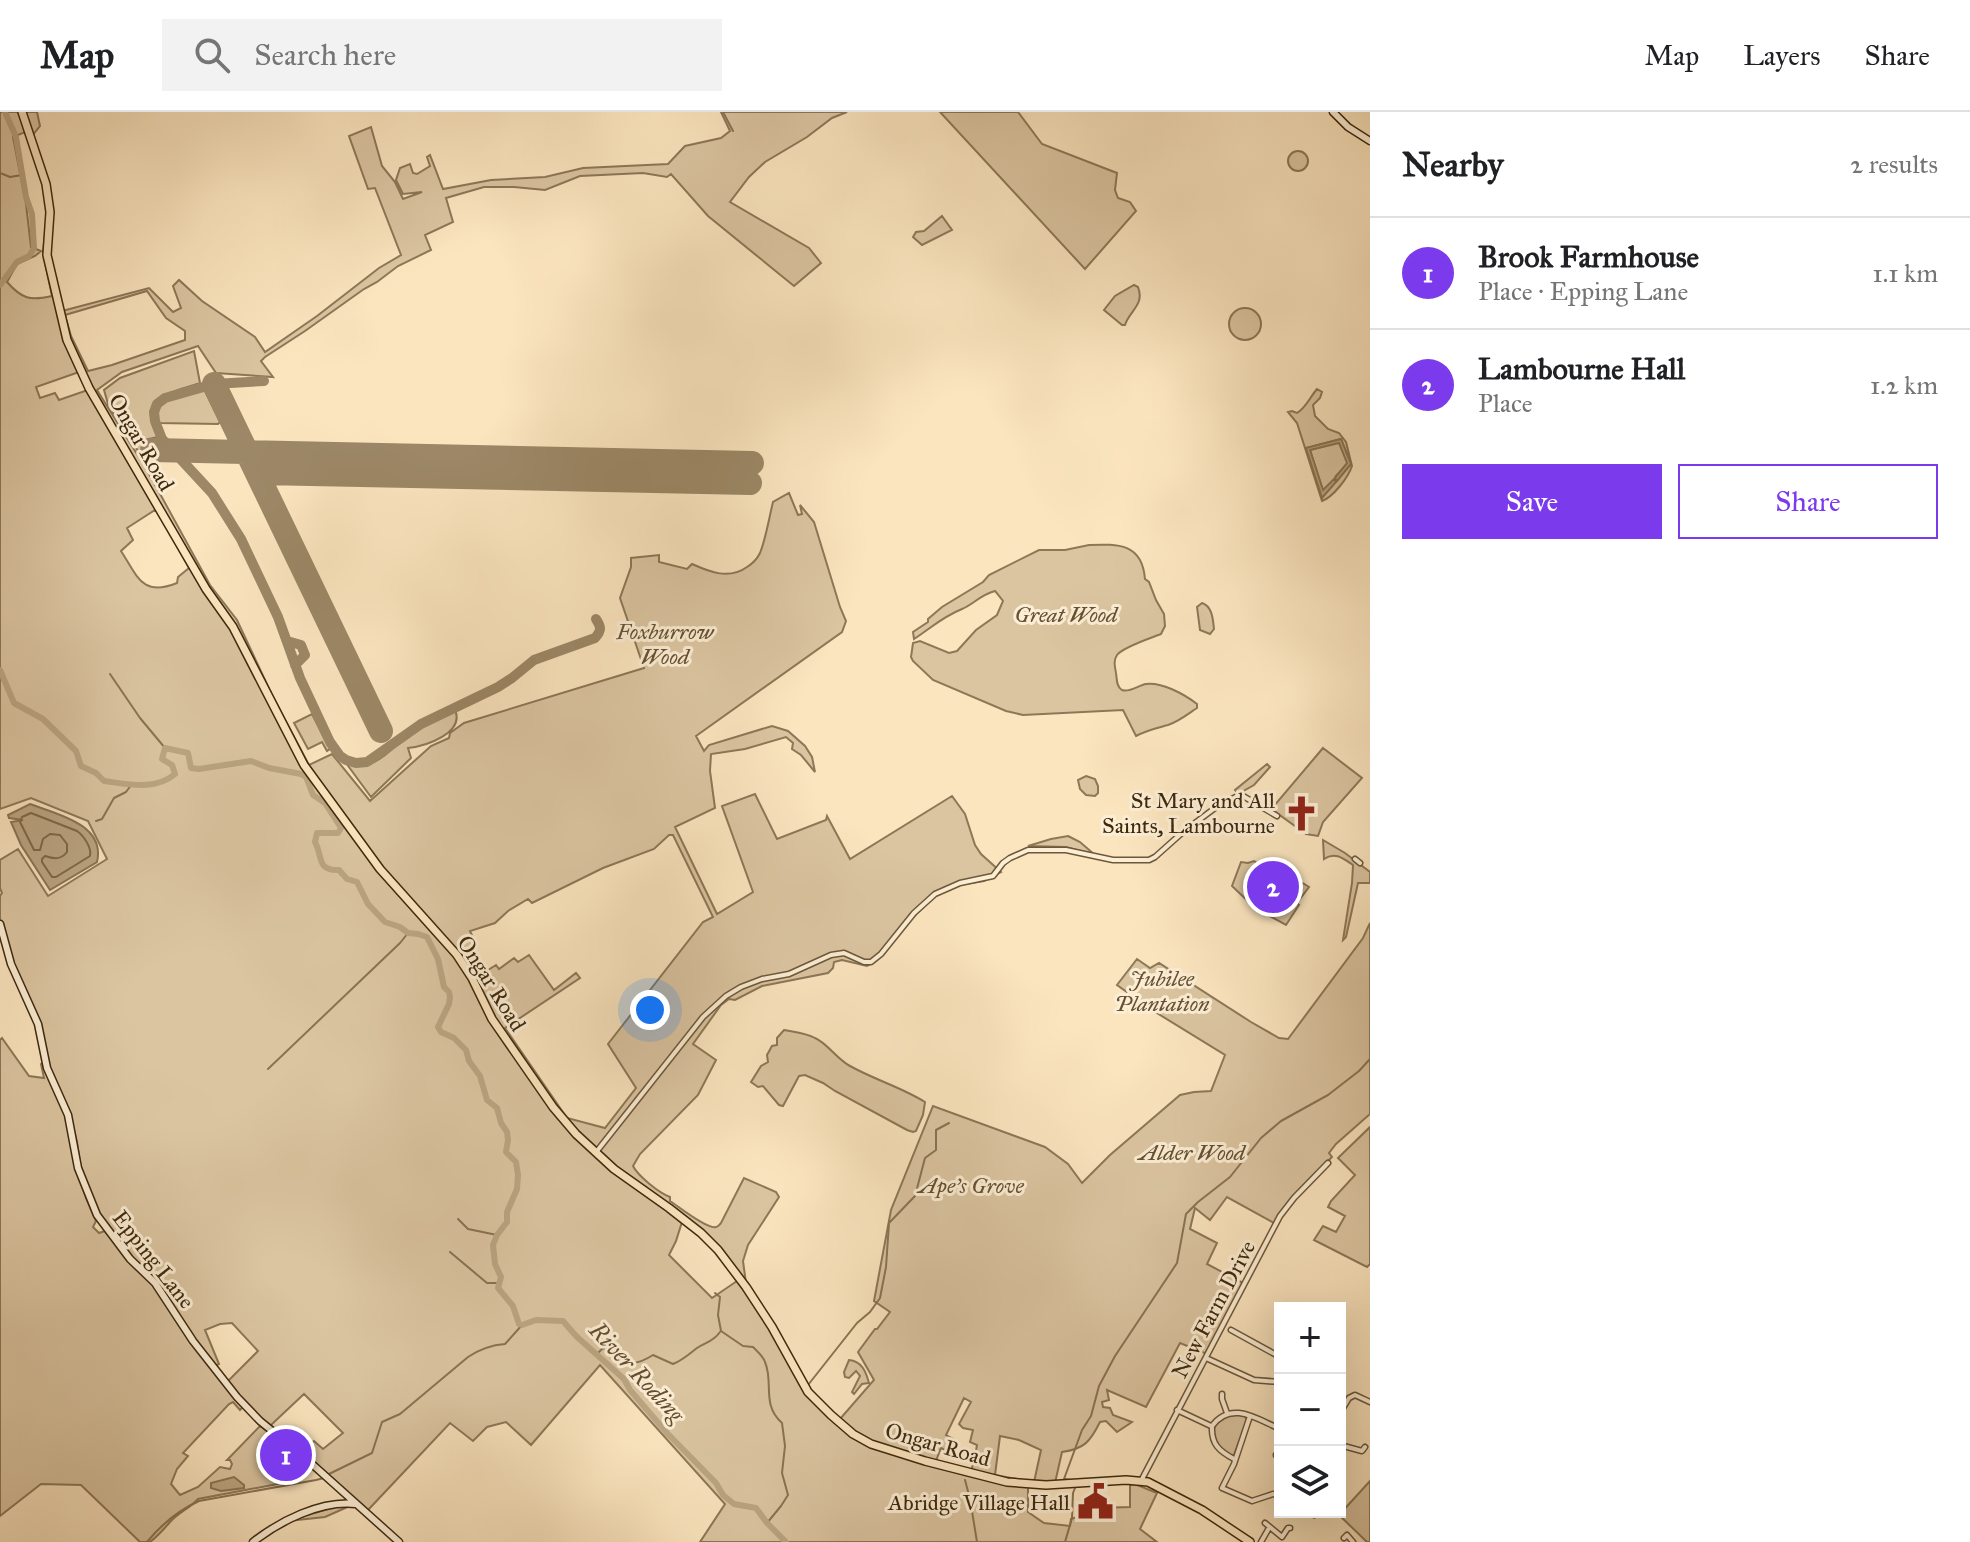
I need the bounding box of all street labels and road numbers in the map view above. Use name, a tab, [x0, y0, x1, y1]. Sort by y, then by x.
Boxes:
street label: Ongar Road	[103, 389, 180, 496]
street label: Ongar Road	[451, 930, 532, 1036]
street label: Epping Lane	[107, 1205, 200, 1314]
street label: New Farm Drive	[1166, 1236, 1261, 1383]
street label: Ongar Road	[882, 1417, 994, 1472]

